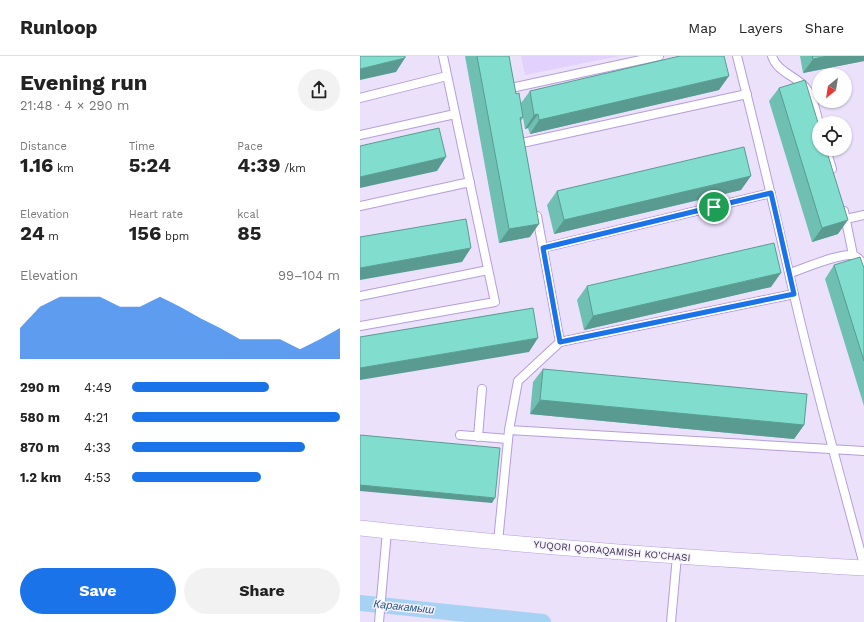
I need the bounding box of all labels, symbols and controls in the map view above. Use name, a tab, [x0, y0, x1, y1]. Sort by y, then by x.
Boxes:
text: Runloop	[20, 16, 97, 39]
text: Map	[688, 20, 717, 36]
text: Layers	[739, 20, 783, 36]
text: Share	[805, 20, 844, 36]
north arrow	[812, 68, 852, 108]
map controls	[812, 68, 852, 156]
button: share	[298, 69, 340, 111]
text: Evening run	[20, 70, 148, 95]
text: 21:48 · 4 × 290 m	[20, 98, 129, 113]
button: locate	[812, 116, 852, 156]
text: Distance	[20, 140, 67, 153]
text: Time	[129, 140, 155, 153]
text: Pace	[237, 140, 263, 153]
text: 1.16	[20, 153, 53, 177]
text: 5:24	[129, 153, 171, 177]
text: 4:39	[237, 153, 280, 177]
text: km	[53, 162, 74, 175]
text: /km	[280, 162, 306, 175]
pin	[697, 190, 731, 224]
icon: arrive	[703, 196, 725, 218]
text: Elevation	[20, 208, 69, 221]
text: Heart rate	[129, 208, 183, 221]
text: kcal	[237, 208, 259, 221]
text: 24	[20, 221, 45, 245]
text: 156	[129, 221, 161, 245]
text: 85	[237, 221, 262, 245]
text: m	[45, 230, 59, 243]
text: bpm	[161, 230, 189, 243]
text: Elevation	[20, 268, 78, 283]
text: 99–104 m	[278, 268, 340, 283]
text: 290 m	[20, 380, 60, 395]
text: 4:49	[84, 380, 112, 395]
text: 580 m	[20, 410, 60, 425]
text: 4:21	[84, 410, 108, 425]
text: 870 m	[20, 440, 60, 455]
text: 4:33	[84, 440, 111, 455]
text: 1.2 km	[20, 470, 61, 485]
text: 4:53	[84, 470, 111, 485]
street label: YUQORI QORAQAMISH KO'CHASI	[533, 539, 691, 563]
button: Save	[20, 568, 176, 614]
button: Share	[184, 568, 340, 614]
water label: Каракамыш	[373, 597, 435, 617]

